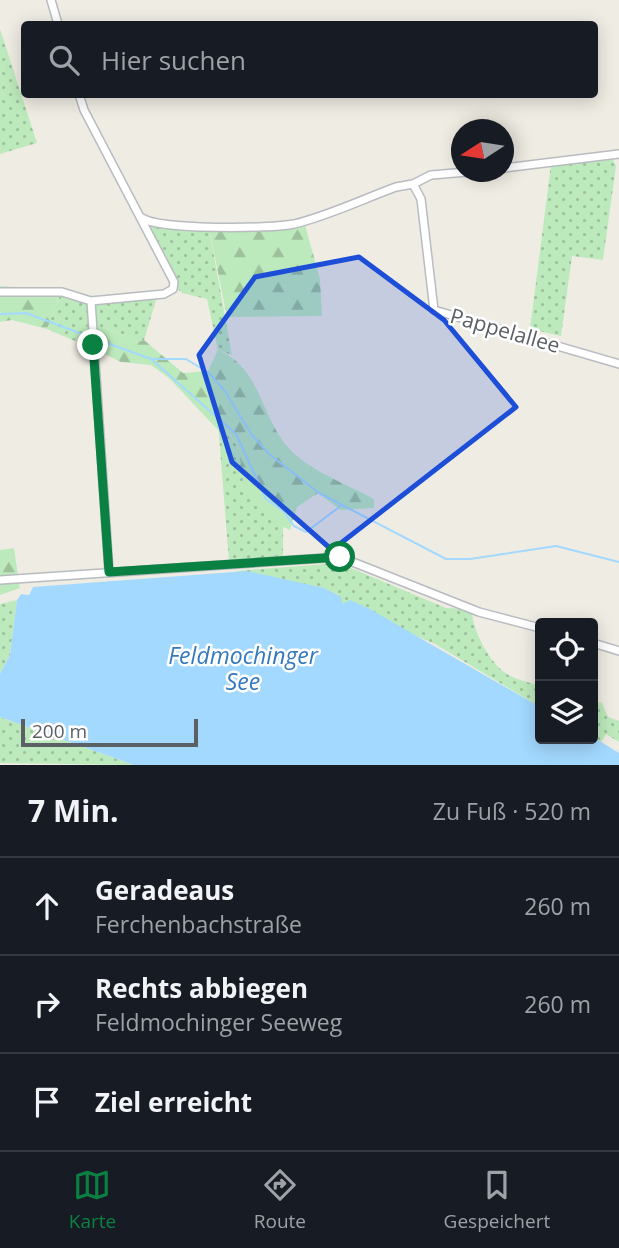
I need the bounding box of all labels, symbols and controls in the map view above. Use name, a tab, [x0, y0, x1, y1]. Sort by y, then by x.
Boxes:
search box	[21, 21, 598, 98]
icon: search	[45, 41, 83, 79]
text: Hier suchen	[101, 42, 246, 78]
north arrow	[451, 119, 514, 182]
street label: Pappelallee	[447, 301, 563, 359]
route end	[77, 329, 108, 360]
route start	[324, 541, 355, 572]
map controls	[535, 618, 598, 744]
button: locate	[535, 618, 598, 681]
water label: Feldmochinger See	[168, 639, 319, 697]
button: layers	[535, 681, 598, 744]
scale bar	[21, 716, 198, 748]
text: 200 m	[32, 718, 87, 744]
text: 7 Min.	[28, 790, 119, 831]
text: Zu Fuß · 520 m	[433, 795, 591, 827]
text: Geradeaus	[95, 872, 234, 908]
icon: ahead	[28, 887, 66, 925]
text: 260 m	[524, 890, 591, 922]
text: Ferchenbachstraße	[95, 908, 302, 940]
text: Rechts abbiegen	[95, 970, 308, 1006]
icon: right	[28, 985, 66, 1023]
text: 260 m	[524, 988, 591, 1020]
text: Feldmochinger Seeweg	[95, 1006, 342, 1038]
icon: arrive	[28, 1083, 66, 1121]
text: Ziel erreicht	[95, 1084, 252, 1120]
tab: Karte	[69, 1166, 116, 1234]
tab: Route	[254, 1166, 306, 1234]
tab: Gespeichert	[444, 1166, 550, 1234]

